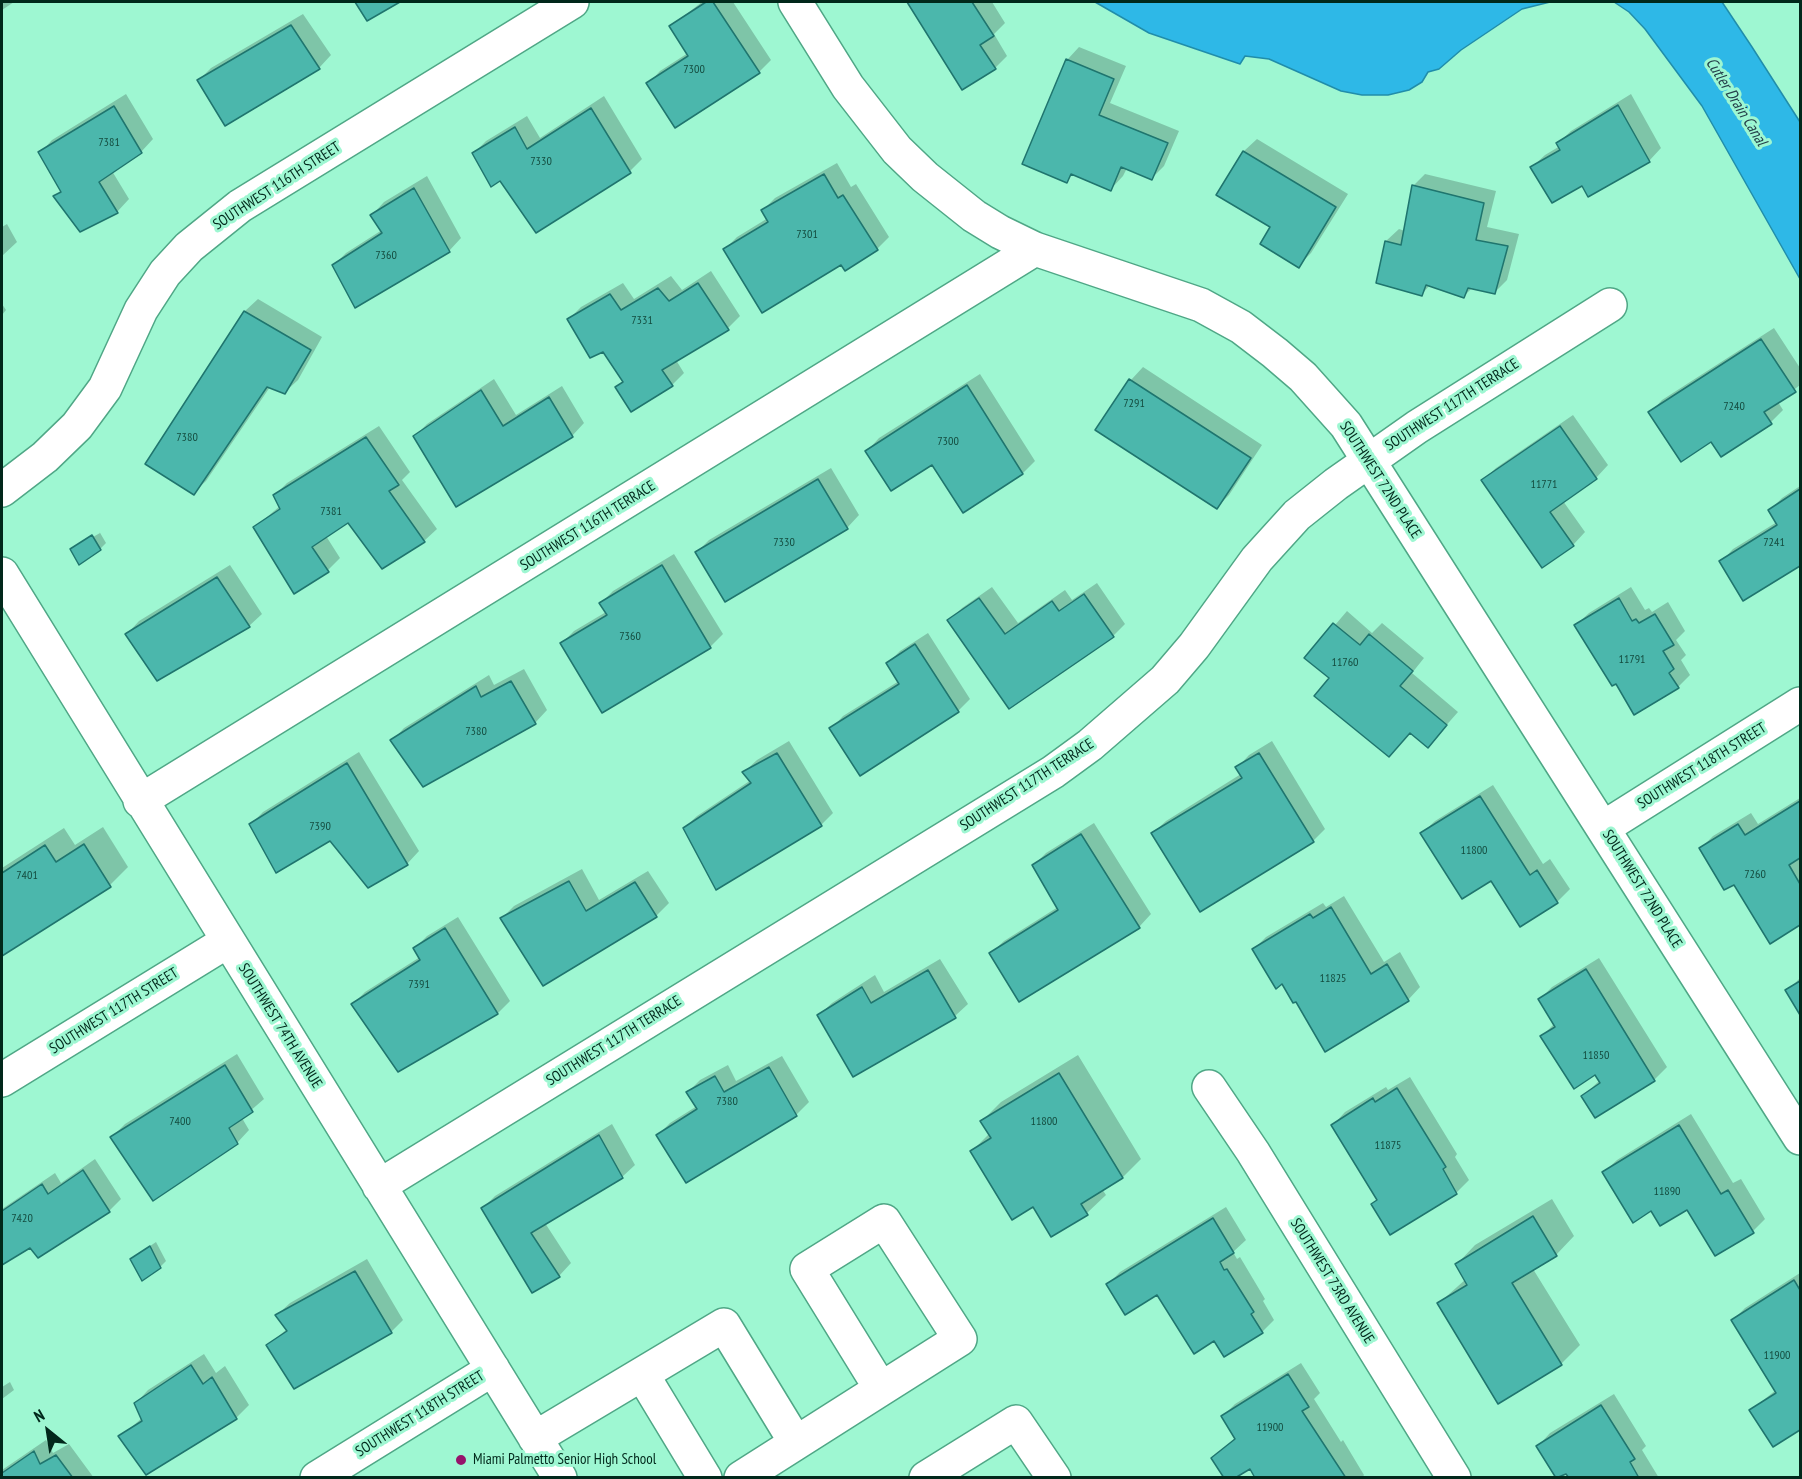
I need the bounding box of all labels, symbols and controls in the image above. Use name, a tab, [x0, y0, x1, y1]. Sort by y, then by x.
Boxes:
water label: Cutler Drain Canal	[1701, 54, 1771, 150]
house number: 7300	[683, 63, 705, 77]
house number: 7381	[98, 136, 120, 150]
street label: SOUTHWEST 116TH STREET	[210, 138, 344, 234]
house number: 7330	[530, 155, 552, 169]
house number: 7301	[796, 228, 818, 242]
house number: 7360	[375, 249, 397, 263]
house number: 7331	[631, 314, 653, 328]
street label: SOUTHWEST 117TH TERRACE	[1382, 355, 1522, 455]
house number: 7291	[1123, 397, 1145, 411]
house number: 7240	[1723, 400, 1745, 414]
street label: SOUTHWEST 72ND PLACE	[1335, 418, 1425, 542]
house number: 7380	[176, 431, 198, 445]
house number: 7300	[937, 435, 959, 449]
street label: SOUTHWEST 116TH TERRACE	[517, 477, 659, 575]
house number: 11771	[1531, 478, 1557, 492]
house number: 7381	[320, 505, 342, 519]
house number: 7330	[773, 536, 795, 550]
house number: 7241	[1763, 536, 1785, 550]
house number: 7360	[619, 630, 641, 644]
house number: 11791	[1619, 653, 1645, 667]
house number: 11760	[1332, 656, 1358, 670]
street label: SOUTHWEST 118TH STREET	[1634, 719, 1770, 813]
house number: 7380	[465, 725, 487, 739]
street label: SOUTHWEST 117TH TERRACE	[957, 735, 1097, 835]
house number: 7390	[309, 820, 331, 834]
street label: SOUTHWEST 72ND PLACE	[1598, 827, 1686, 951]
house number: 11800	[1461, 844, 1487, 858]
house number: 7260	[1744, 868, 1766, 882]
house number: 7401	[16, 869, 38, 883]
street label: SOUTHWEST 74TH AVENUE	[234, 960, 326, 1092]
street label: SOUTHWEST 117TH STREET	[46, 964, 182, 1058]
house number: 11825	[1320, 972, 1346, 986]
house number: 7391	[408, 978, 430, 992]
street label: SOUTHWEST 117TH TERRACE	[543, 992, 685, 1090]
house number: 11850	[1583, 1049, 1609, 1063]
house number: 7380	[716, 1095, 738, 1109]
house number: 7400	[169, 1115, 191, 1129]
house number: 11800	[1031, 1115, 1057, 1129]
house number: 11875	[1375, 1139, 1401, 1153]
house number: 11890	[1654, 1185, 1680, 1199]
house number: 7420	[11, 1212, 33, 1226]
street label: SOUTHWEST 73RD AVENUE	[1286, 1215, 1378, 1347]
house number: 11900	[1764, 1349, 1790, 1363]
street label: SOUTHWEST 118TH STREET	[352, 1367, 488, 1461]
north arrow	[18, 1401, 78, 1461]
text: N	[30, 1405, 48, 1426]
house number: 11900	[1257, 1421, 1283, 1435]
place label: Miami Palmetto Senior High School	[473, 1451, 656, 1469]
marker: Miami Palmetto Senior High School	[454, 1453, 468, 1467]

